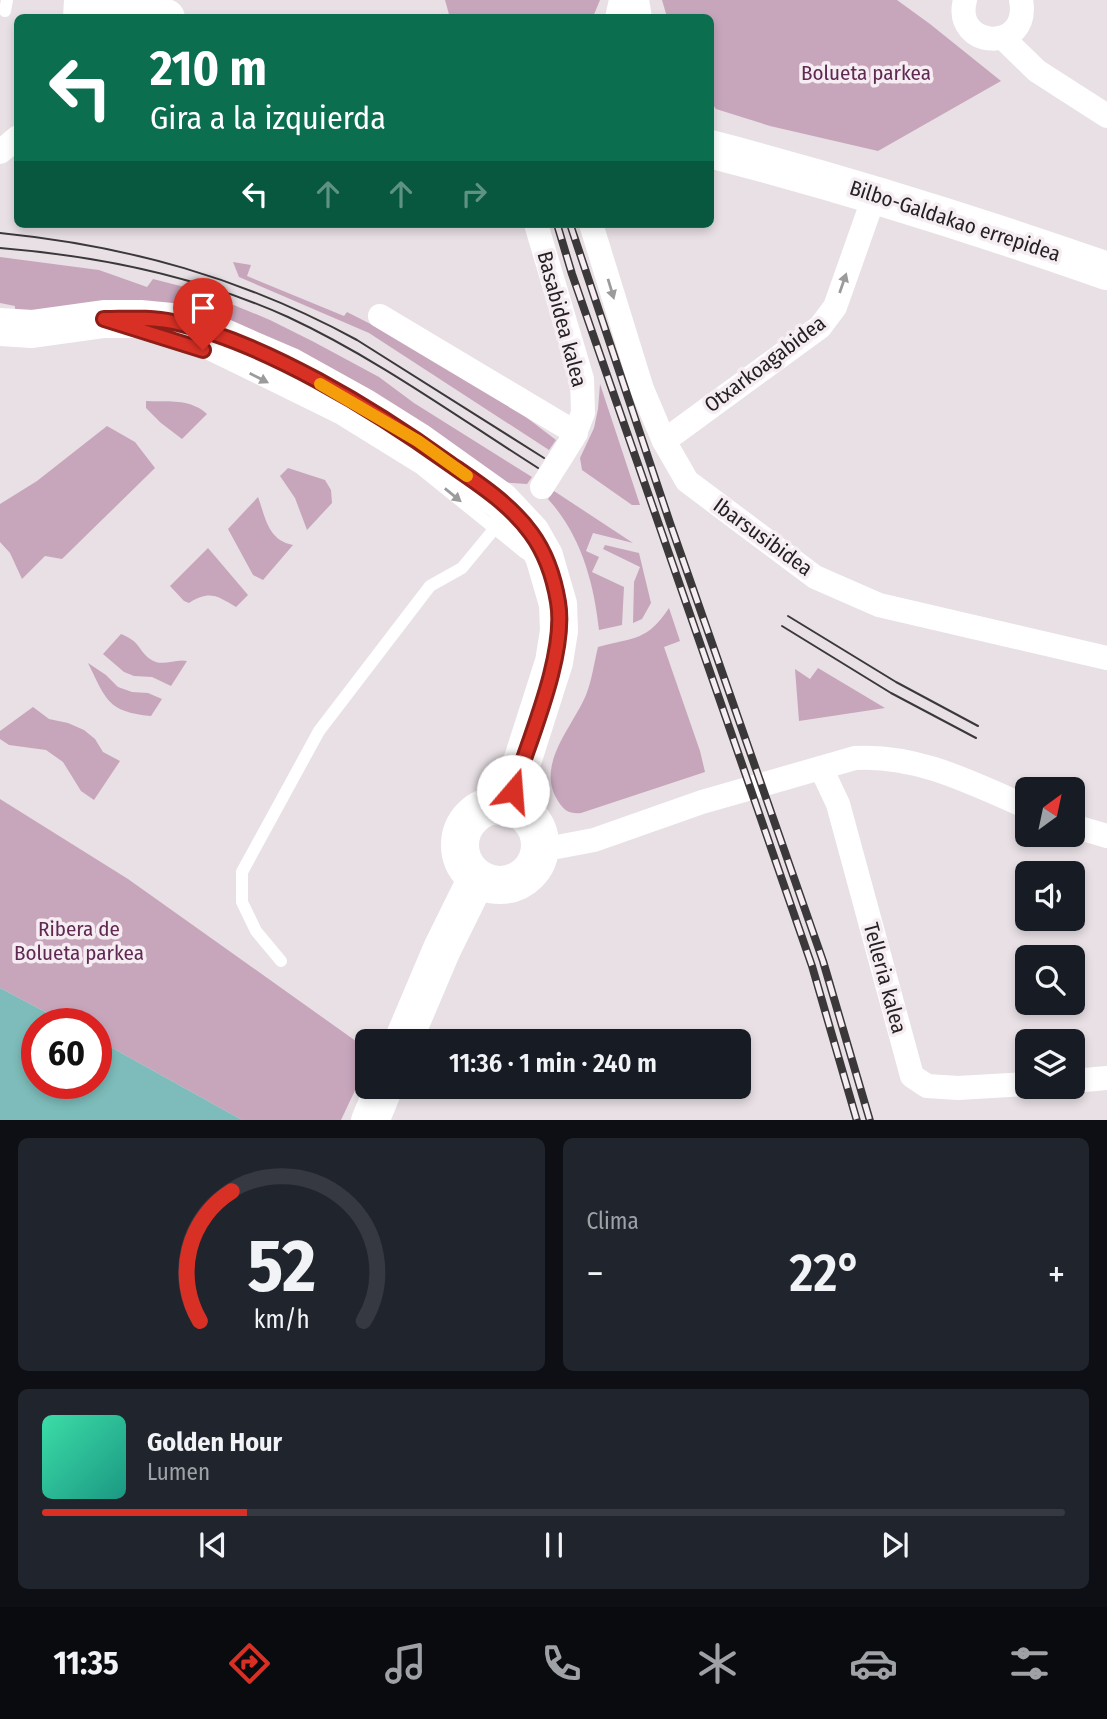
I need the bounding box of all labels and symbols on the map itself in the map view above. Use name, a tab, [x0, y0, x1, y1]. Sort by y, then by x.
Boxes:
park label: Bolueta parkea	[801, 60, 931, 86]
street label: Bilbo-Galdakao errepidea	[846, 175, 1064, 267]
street label: Basabidea kalea	[531, 248, 593, 390]
one-way arrow	[838, 272, 849, 293]
pin	[173, 278, 233, 350]
one-way arrow	[607, 279, 617, 300]
street label: Otxarkoagabidea	[699, 310, 831, 418]
one-way arrow	[249, 372, 269, 383]
one-way arrow	[444, 487, 462, 502]
street label: Ibarsusibidea	[708, 492, 818, 582]
position arrow	[476, 754, 550, 828]
north arrow	[1015, 777, 1085, 847]
park label: Ribera de Bolueta parkea	[14, 916, 144, 966]
street label: Telleria kalea	[858, 920, 912, 1036]
speed limit sign: 60	[21, 1008, 112, 1099]

